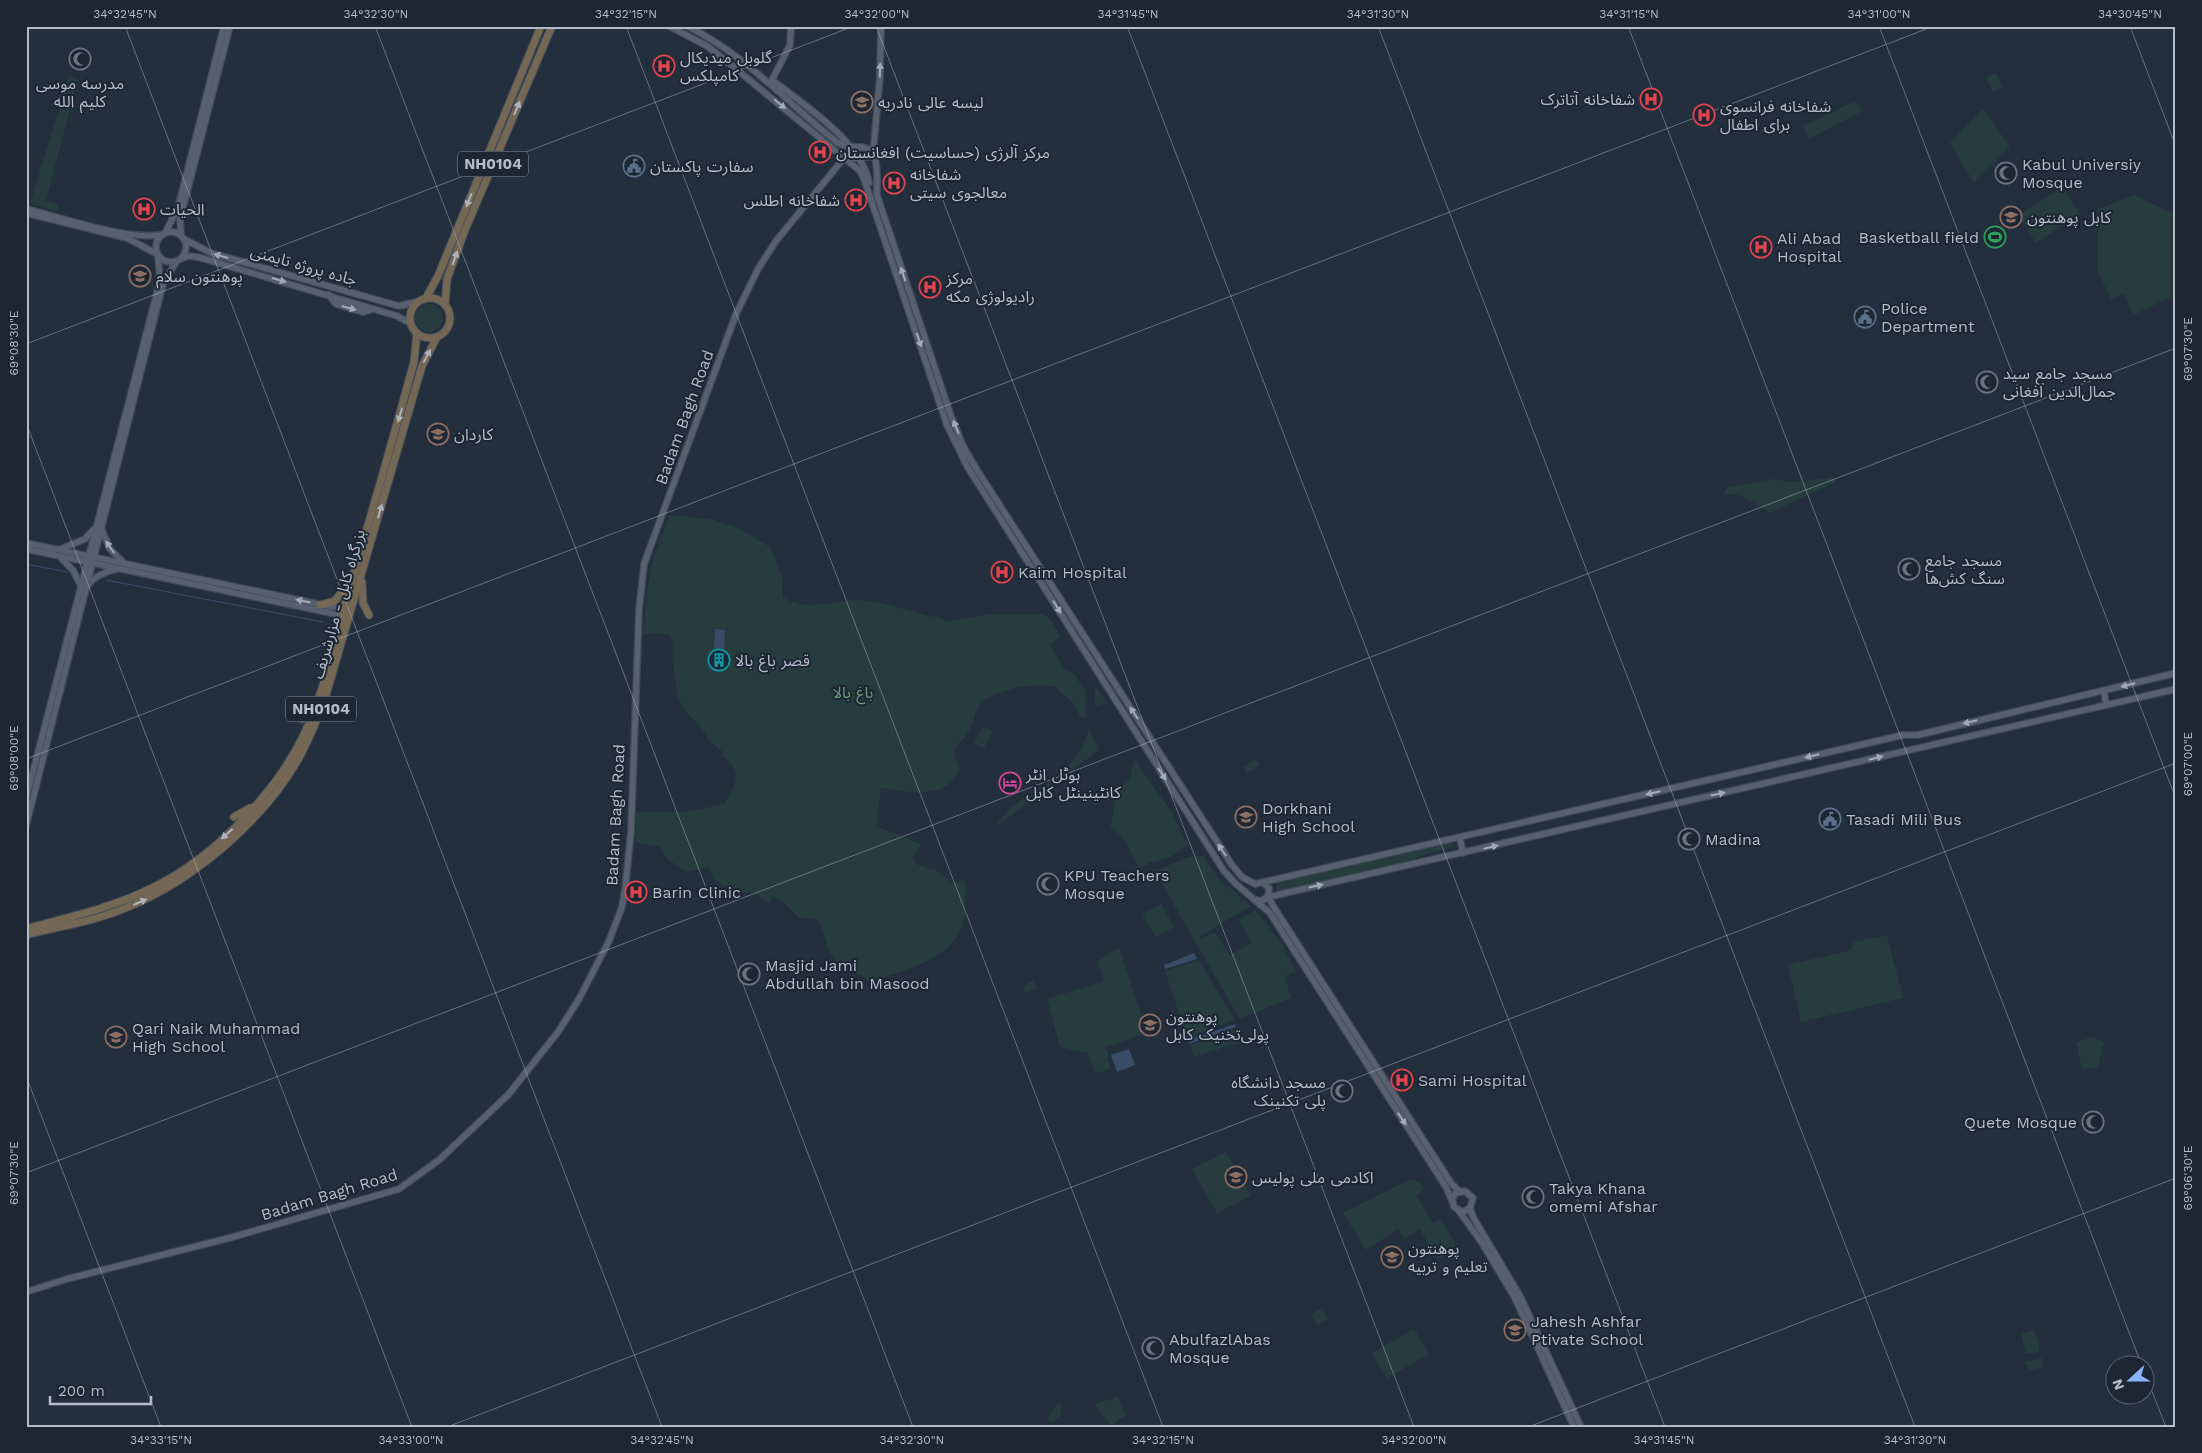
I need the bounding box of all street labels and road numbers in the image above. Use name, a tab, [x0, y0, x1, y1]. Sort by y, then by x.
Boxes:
road number: NH0104	[458, 152, 528, 176]
street label: جاده پروژه تایمنی	[248, 241, 359, 291]
street label: Badam Bagh Road	[651, 347, 718, 487]
street label: بزرگراه کابل - مزارشریف	[308, 527, 369, 681]
road number: NH0104	[286, 696, 356, 722]
street label: Badam Bagh Road	[602, 744, 629, 886]
street label: Badam Bagh Road	[259, 1165, 400, 1224]

